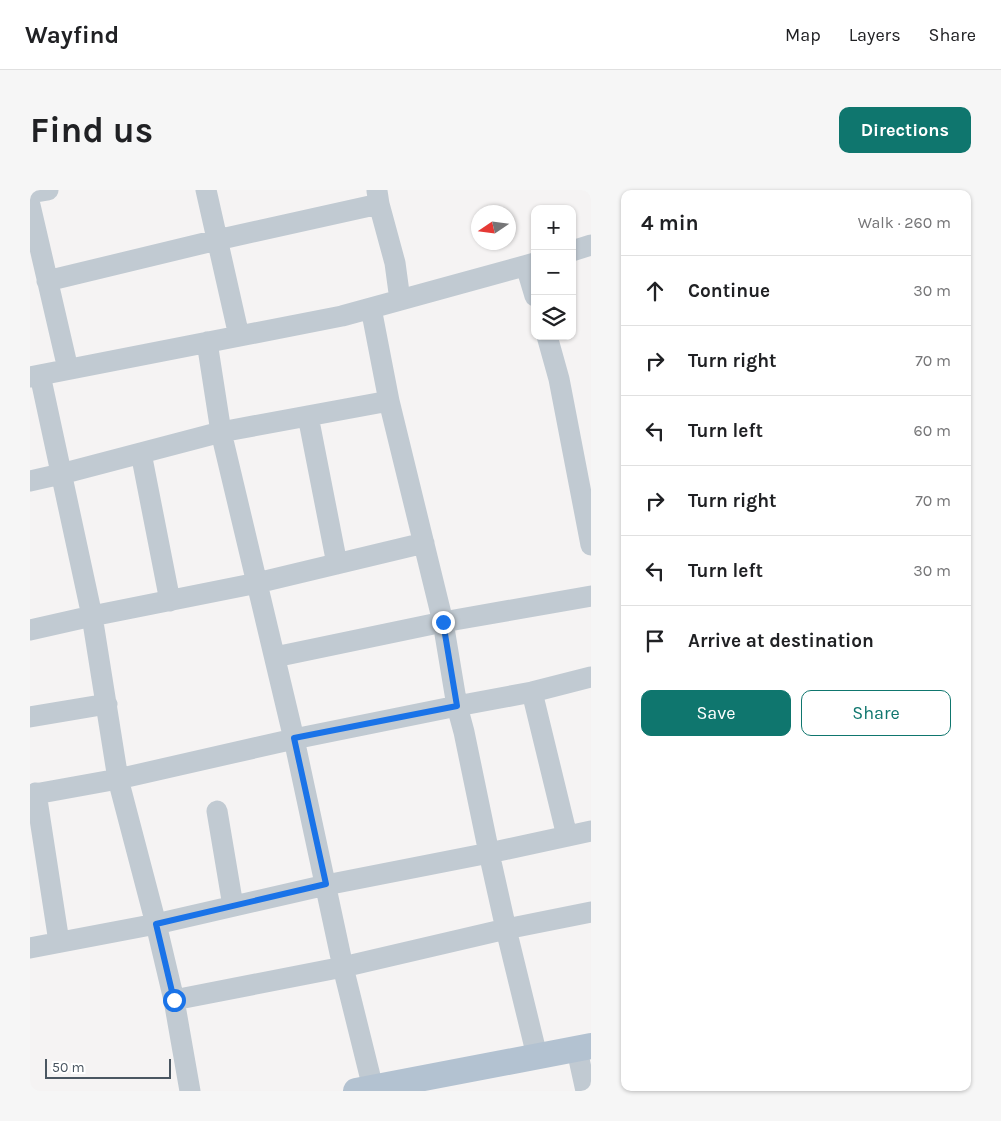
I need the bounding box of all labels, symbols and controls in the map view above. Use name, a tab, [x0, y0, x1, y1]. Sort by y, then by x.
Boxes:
text: Wayfind	[25, 21, 119, 49]
text: Map	[785, 24, 821, 46]
text: Layers	[849, 24, 901, 46]
text: Share	[929, 24, 976, 46]
button: Directions	[839, 107, 971, 153]
text: Find us	[30, 110, 153, 151]
north arrow	[471, 205, 516, 250]
map controls	[531, 205, 576, 340]
button: +	[531, 205, 576, 250]
text: 4 min	[641, 211, 699, 235]
text: Walk · 260 m	[858, 213, 951, 232]
button: −	[531, 250, 576, 295]
icon: ahead	[641, 277, 669, 305]
text: Continue	[688, 280, 770, 302]
text: 30 m	[913, 281, 951, 300]
button: layers	[531, 295, 576, 340]
icon: right	[641, 347, 669, 375]
text: Turn right	[688, 350, 777, 372]
text: 70 m	[915, 351, 951, 370]
icon: left	[641, 417, 669, 445]
text: Turn left	[688, 420, 763, 442]
text: 60 m	[914, 421, 951, 440]
icon: right	[641, 487, 669, 515]
text: Turn right	[688, 490, 777, 512]
text: 70 m	[915, 491, 951, 510]
icon: left	[641, 557, 669, 585]
text: Turn left	[688, 560, 763, 582]
text: 30 m	[913, 561, 951, 580]
route end	[432, 611, 455, 634]
icon: arrive	[641, 627, 669, 655]
text: Arrive at destination	[688, 630, 874, 652]
button: Save	[641, 690, 791, 736]
button: Share	[801, 690, 951, 736]
route start	[163, 989, 186, 1012]
scale bar	[45, 1056, 171, 1079]
text: 50 m	[52, 1059, 85, 1076]

